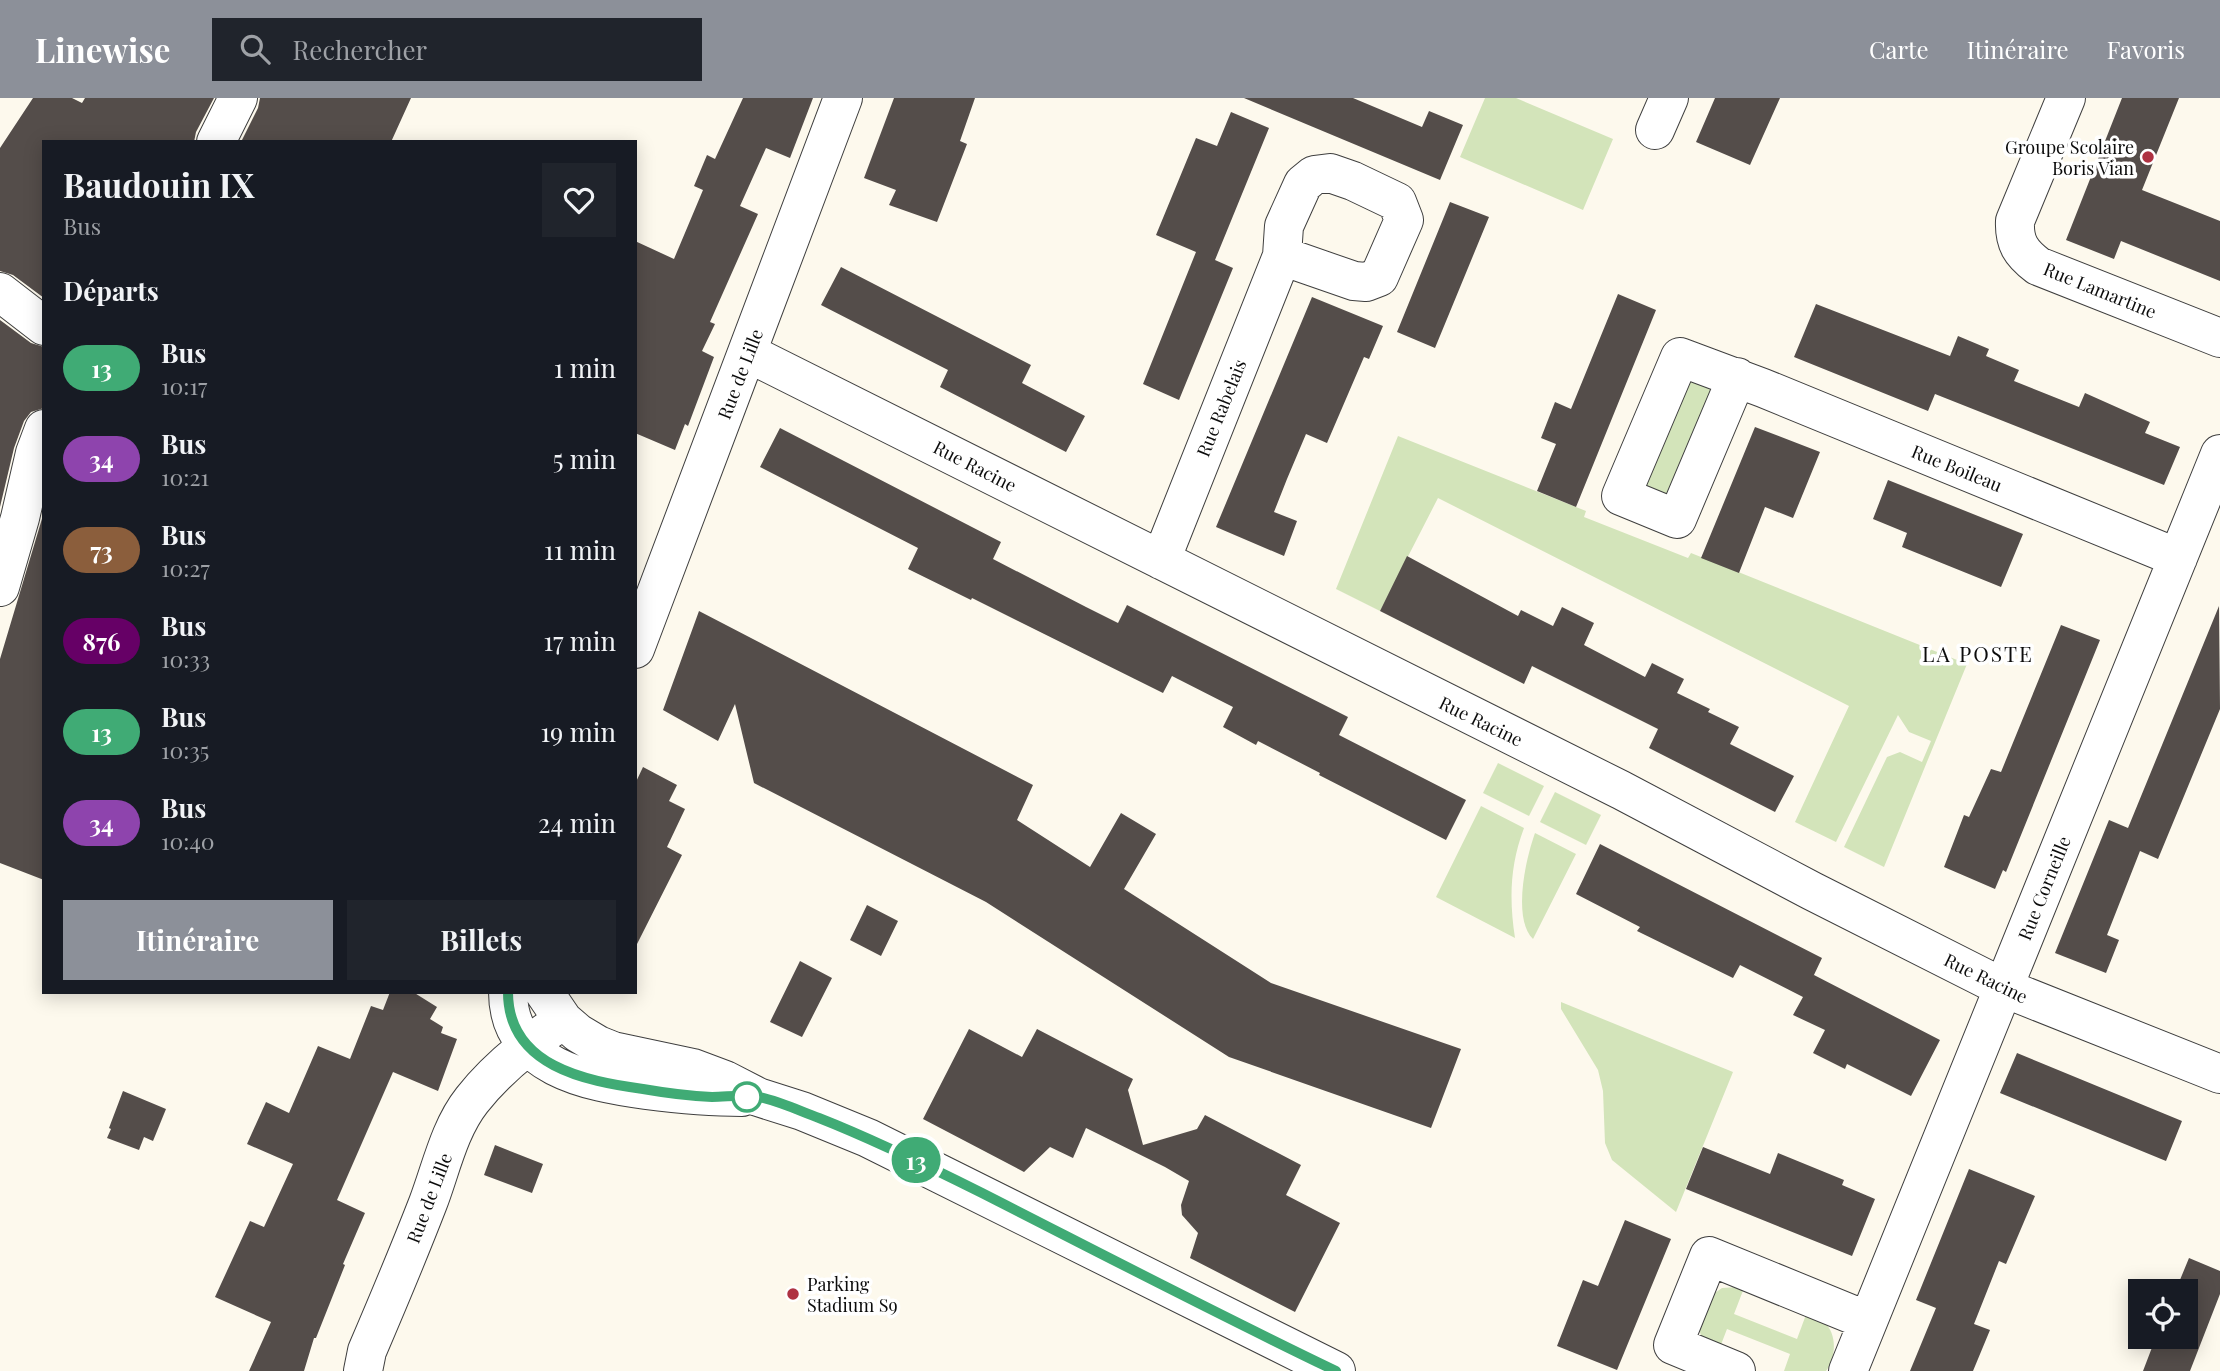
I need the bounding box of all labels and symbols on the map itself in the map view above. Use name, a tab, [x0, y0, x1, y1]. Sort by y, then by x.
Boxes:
place label: Groupe Scolaire Boris Vian	[2005, 135, 2134, 180]
marker: Groupe Scolaire Boris Vian	[2140, 149, 2156, 165]
street label: Rue Lamartine	[2040, 256, 2160, 324]
street label: Rue de Lille	[712, 325, 768, 423]
street label: Rue Rabelais	[1191, 356, 1251, 460]
street label: Rue Racine	[929, 435, 1021, 497]
street label: Rue Boileau	[1908, 439, 2006, 497]
district label: LA POSTE	[1922, 639, 2034, 667]
street label: Rue Racine	[1435, 690, 1527, 752]
street label: Rue Corneille	[2012, 832, 2076, 944]
street label: Rue Racine	[1940, 947, 2032, 1009]
unlabelled marker	[732, 1082, 762, 1112]
line badge: 13	[884, 1137, 948, 1183]
street label: Rue de Lille	[401, 1149, 457, 1247]
place label: Parking Stadium S9	[807, 1272, 898, 1317]
marker: Parking Stadium S9	[785, 1286, 801, 1302]

